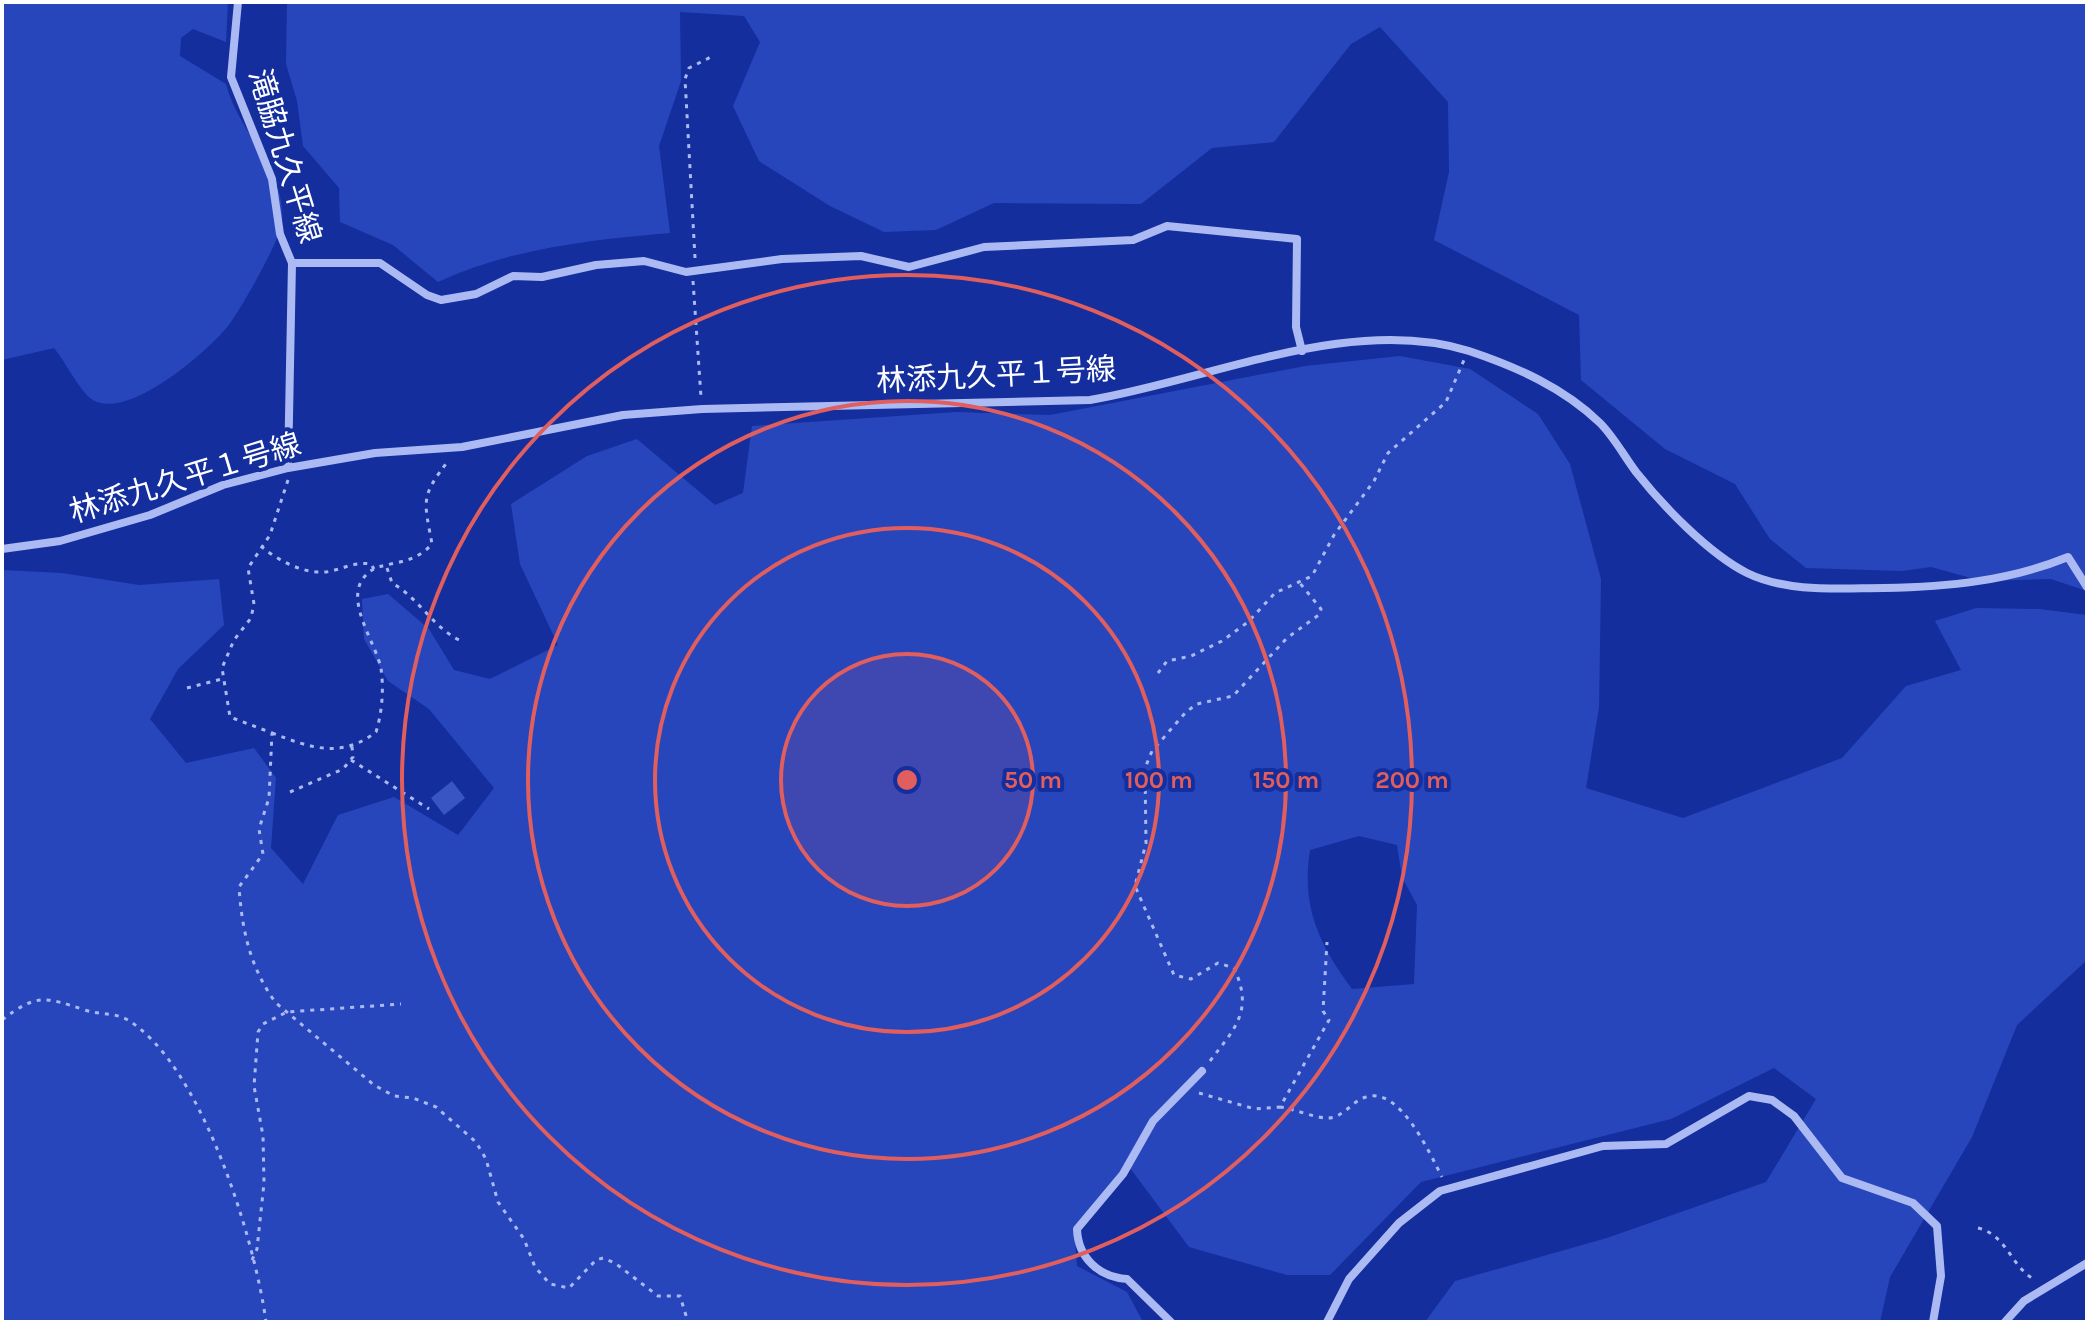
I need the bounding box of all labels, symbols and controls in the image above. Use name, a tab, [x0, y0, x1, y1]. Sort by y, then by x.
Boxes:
street label: 滝脇九久平線	[241, 65, 329, 247]
street label: 林添九久平１号線	[875, 351, 1117, 399]
street label: 林添九久平１号線	[65, 426, 305, 530]
centre of rings	[893, 766, 921, 794]
text: 50 m	[1004, 766, 1062, 794]
text: 100 m	[1125, 766, 1193, 794]
text: 150 m	[1253, 766, 1319, 794]
text: 200 m	[1375, 766, 1449, 794]

